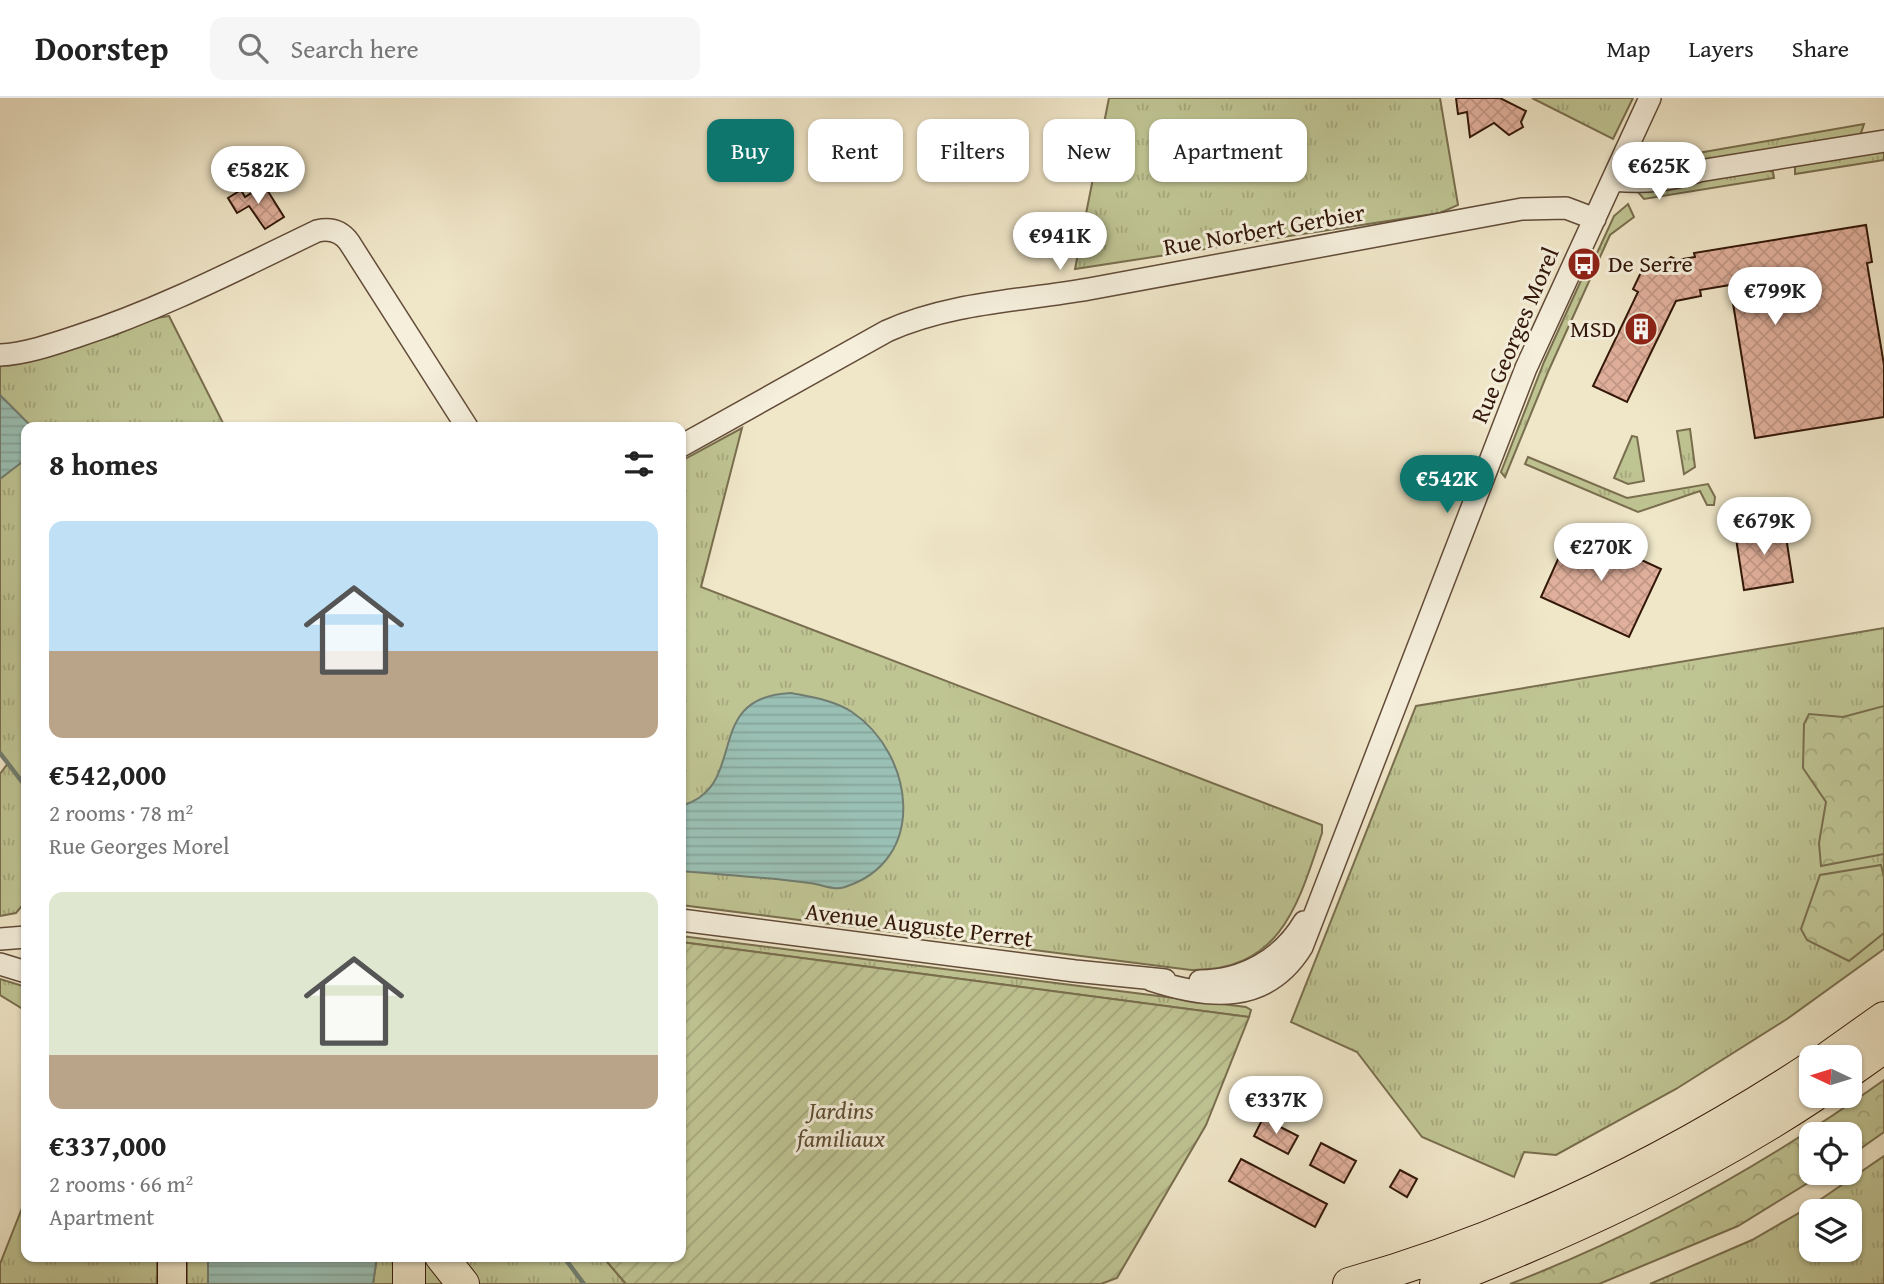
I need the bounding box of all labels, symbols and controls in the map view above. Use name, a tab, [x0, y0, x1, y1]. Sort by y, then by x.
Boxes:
search box	[210, 17, 700, 80]
text: Doorstep	[35, 24, 168, 72]
icon: search	[234, 29, 272, 67]
text: Search here	[290, 29, 419, 68]
text: Map	[1607, 31, 1650, 66]
text: Layers	[1688, 31, 1754, 66]
text: Share	[1792, 31, 1849, 66]
chip: Buy	[707, 119, 794, 182]
chip: Rent	[808, 119, 903, 182]
chip: Filters	[917, 119, 1029, 182]
chip: New	[1043, 119, 1135, 182]
chip: Apartment	[1149, 119, 1307, 182]
pin: €625K	[1610, 142, 1708, 202]
pin: €582K	[209, 146, 307, 206]
text: €625K	[1628, 148, 1690, 181]
text: €582K	[227, 152, 289, 185]
street label: Rue Norbert Gerbier	[1160, 195, 1368, 264]
pin: €941K	[1011, 212, 1109, 272]
text: €941K	[1029, 218, 1091, 251]
street label: Rue Georges Morel	[1462, 241, 1568, 428]
bus stop icon: De Serre	[1565, 245, 1603, 283]
place label: De Serre	[1608, 246, 1693, 281]
pin: €799K	[1726, 268, 1824, 327]
text: €799K	[1744, 273, 1806, 306]
building icon: MSD	[1622, 310, 1660, 348]
place label: MSD	[1570, 311, 1616, 346]
text: 8 homes	[49, 442, 158, 486]
icon: filters	[620, 445, 658, 483]
pin: €542K	[1398, 456, 1496, 515]
text: €542K	[1416, 461, 1478, 494]
pin: €679K	[1715, 498, 1813, 557]
text: €679K	[1733, 503, 1795, 536]
pin: €270K	[1552, 524, 1650, 583]
text: €270K	[1570, 529, 1632, 562]
icon: home	[291, 567, 417, 693]
text: €542,000	[49, 752, 166, 796]
text: 2 rooms · 78 m²	[49, 796, 193, 829]
text: Rue Georges Morel	[49, 829, 230, 862]
street label: Avenue Auguste Perret	[803, 893, 1036, 956]
icon: home	[291, 938, 417, 1064]
north arrow	[1799, 1045, 1862, 1108]
map controls	[1799, 1045, 1862, 1262]
pin: €337K	[1227, 1076, 1325, 1136]
text: €337K	[1245, 1082, 1307, 1115]
park label: Jardins familiaux	[795, 1093, 885, 1156]
button: locate	[1799, 1122, 1862, 1185]
text: €337,000	[49, 1123, 166, 1167]
text: 2 rooms · 66 m²	[49, 1167, 193, 1200]
button: layers	[1799, 1199, 1862, 1262]
text: Apartment	[49, 1200, 154, 1233]

